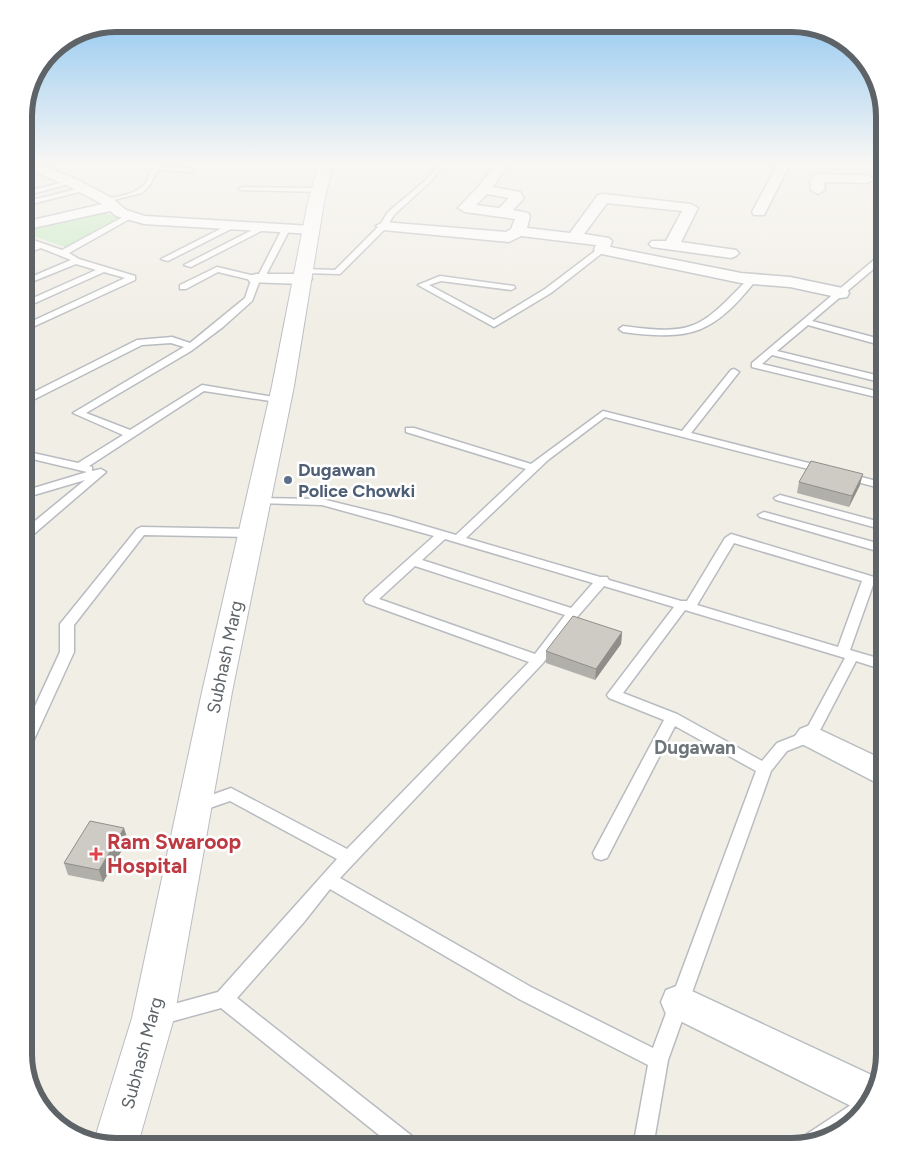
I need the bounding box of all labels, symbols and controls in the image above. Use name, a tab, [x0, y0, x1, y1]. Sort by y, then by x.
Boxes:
place label: Dugawan Police Chowki	[298, 459, 415, 502]
marker: Dugawan Police Chowki	[282, 474, 294, 486]
street label: Subhash Marg	[202, 599, 248, 715]
district label: Dugawan	[654, 736, 736, 759]
place label: Ram Swaroop Hospital	[107, 829, 241, 878]
marker: Ram Swaroop Hospital	[89, 847, 103, 861]
street label: Subhash Marg	[117, 995, 167, 1111]

